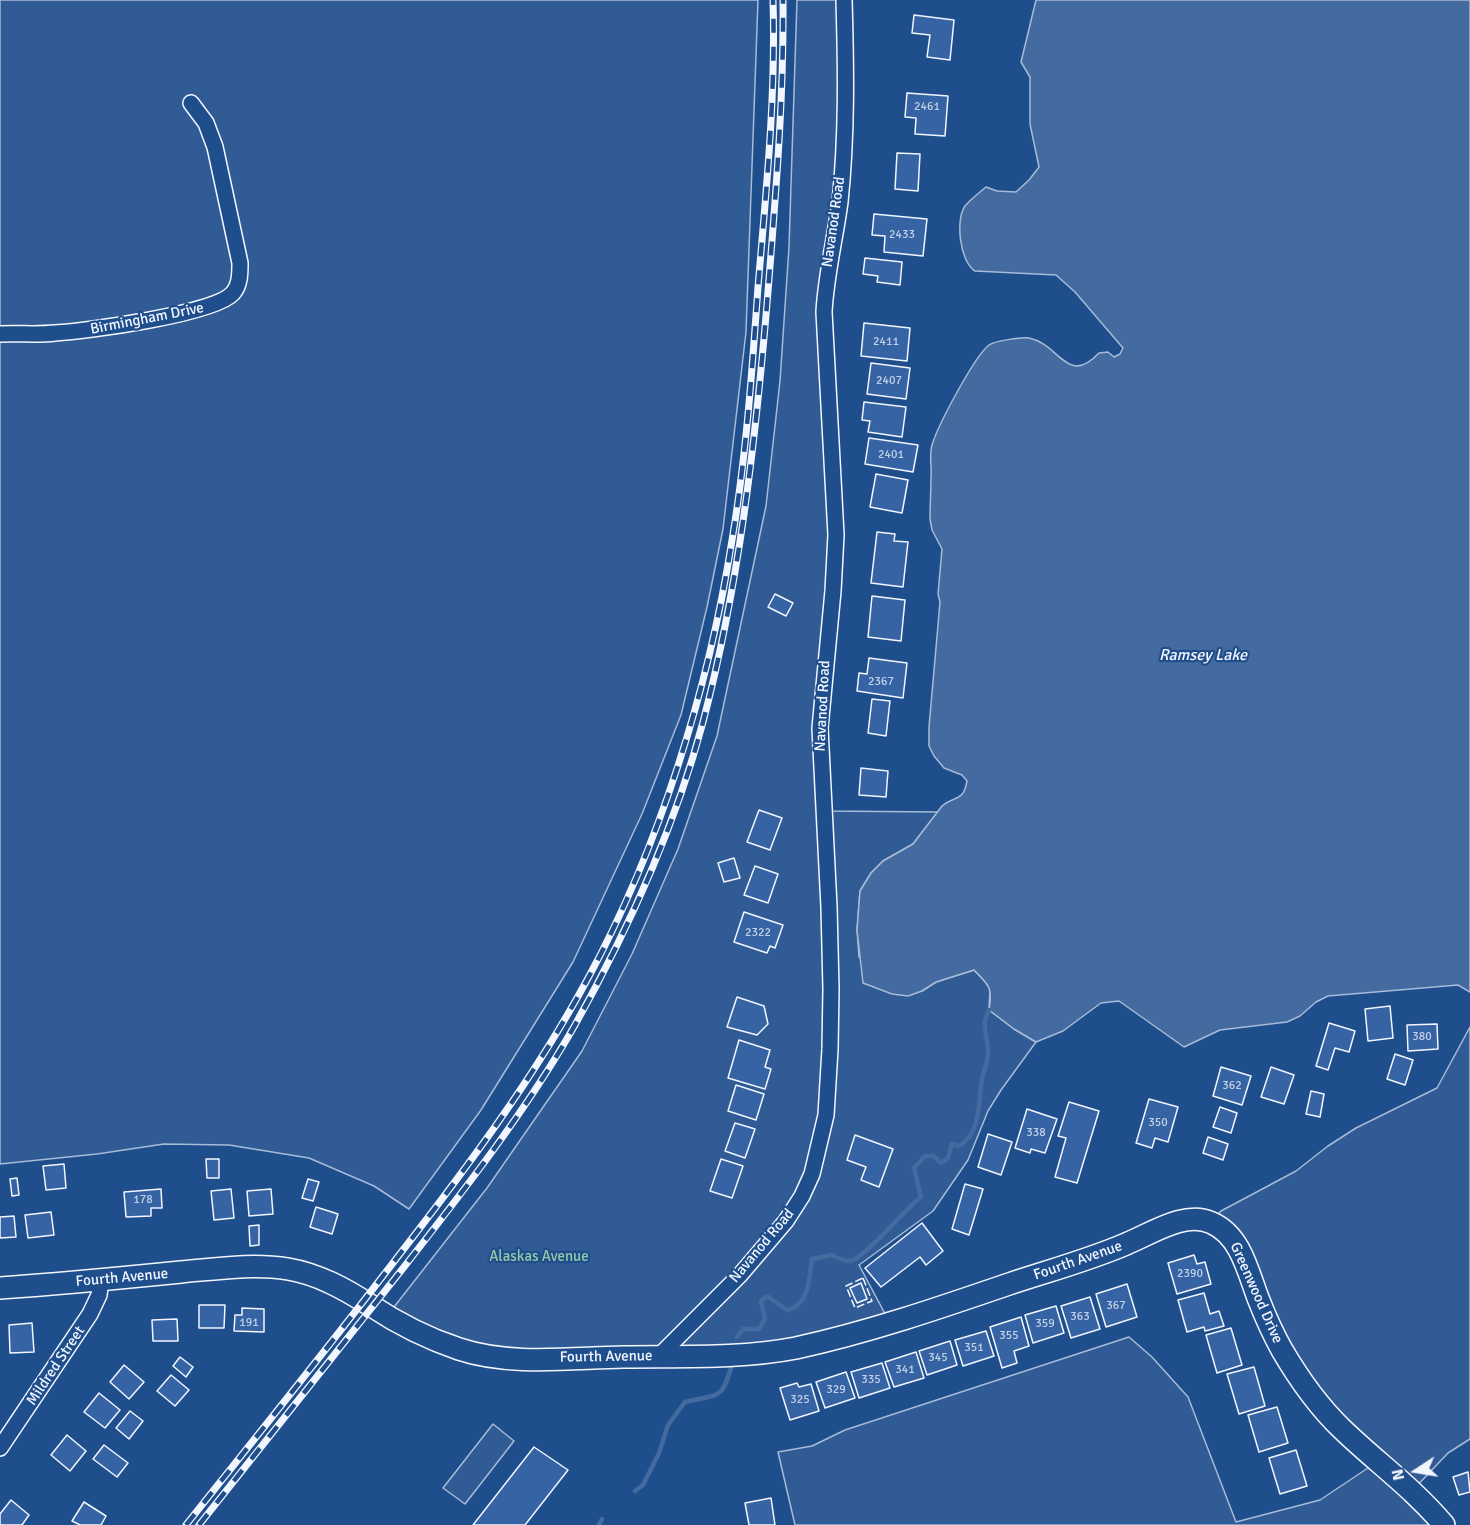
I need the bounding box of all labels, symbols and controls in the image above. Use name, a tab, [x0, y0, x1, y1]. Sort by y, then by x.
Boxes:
house number: 2461	[914, 100, 940, 114]
street label: Navanod Road	[819, 176, 849, 268]
house number: 2433	[889, 228, 915, 242]
street label: Birmingham Drive	[89, 299, 205, 339]
house number: 2411	[873, 335, 899, 349]
house number: 2407	[876, 374, 902, 388]
house number: 2401	[878, 448, 904, 462]
water label: Ramsey Lake	[1159, 646, 1247, 666]
street label: Navanod Road	[812, 660, 834, 752]
house number: 2367	[868, 675, 894, 689]
house number: 2322	[745, 926, 771, 940]
house number: 380	[1412, 1030, 1432, 1044]
house number: 362	[1222, 1079, 1242, 1093]
house number: 350	[1148, 1116, 1168, 1130]
house number: 338	[1026, 1126, 1046, 1140]
house number: 178	[133, 1193, 153, 1207]
street label: Navanod Road	[726, 1205, 798, 1287]
street label: Fourth Avenue	[1031, 1237, 1125, 1285]
street label: Greenwood Drive	[1226, 1240, 1286, 1346]
park label: Alaskas Avenue	[489, 1248, 589, 1266]
street label: Fourth Avenue	[75, 1265, 169, 1291]
house number: 2390	[1177, 1267, 1203, 1281]
house number: 367	[1106, 1299, 1126, 1313]
house number: 363	[1070, 1310, 1090, 1324]
house number: 191	[239, 1316, 259, 1330]
house number: 359	[1035, 1317, 1055, 1331]
street label: Mildred Street	[23, 1323, 89, 1409]
house number: 355	[999, 1329, 1019, 1343]
house number: 351	[964, 1341, 984, 1355]
street label: Fourth Avenue	[559, 1347, 653, 1367]
house number: 345	[928, 1351, 948, 1365]
house number: 341	[895, 1363, 915, 1377]
house number: 335	[861, 1373, 881, 1387]
house number: 329	[826, 1383, 846, 1397]
house number: 325	[790, 1393, 810, 1407]
north arrow	[1386, 1441, 1446, 1501]
text: N	[1387, 1467, 1409, 1482]

